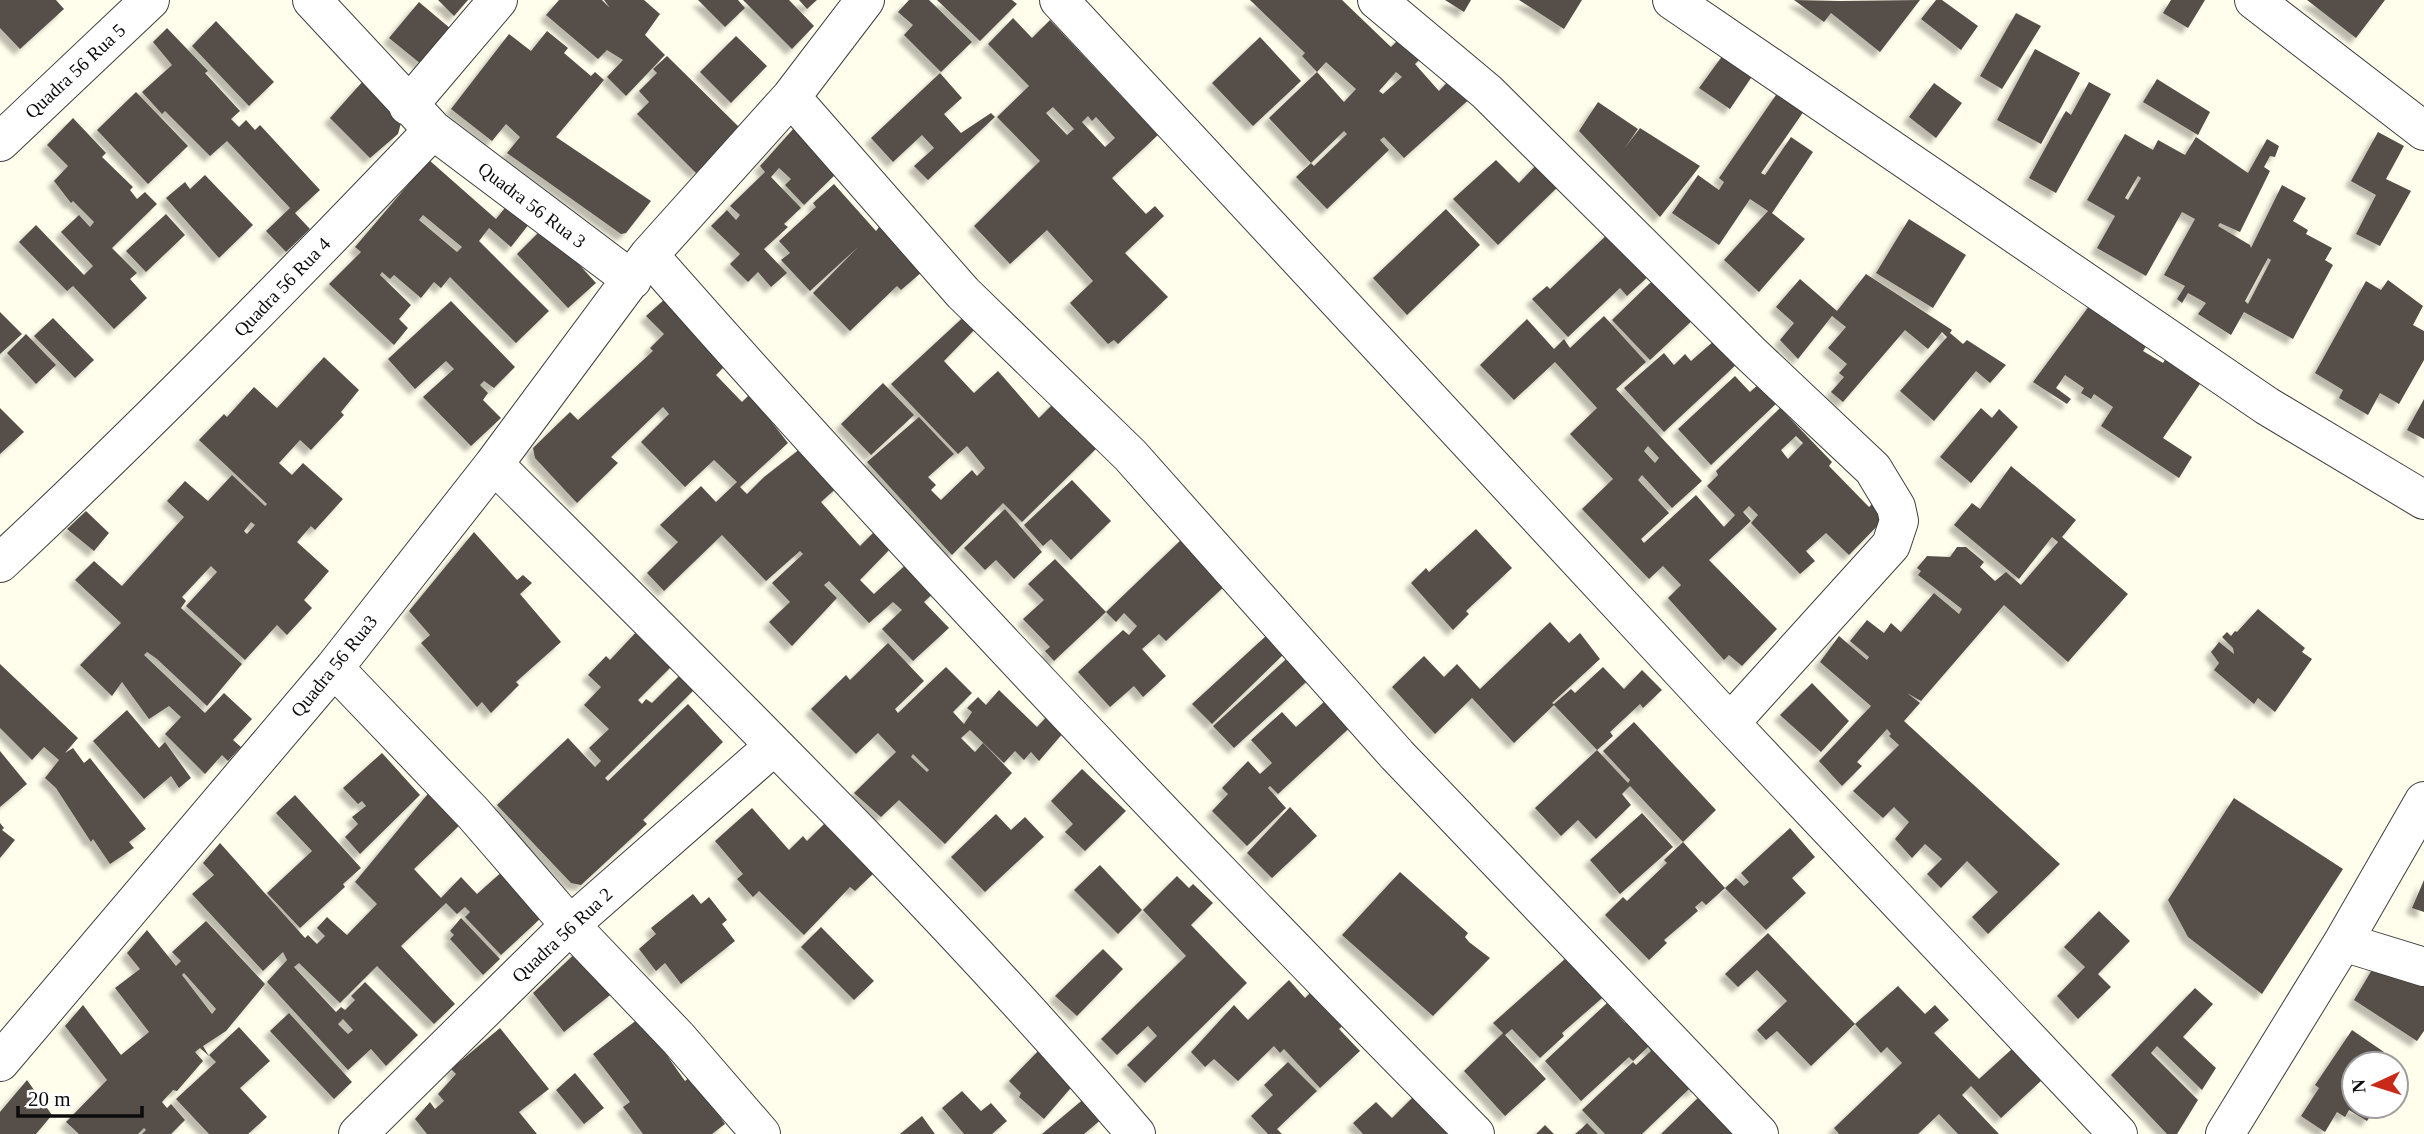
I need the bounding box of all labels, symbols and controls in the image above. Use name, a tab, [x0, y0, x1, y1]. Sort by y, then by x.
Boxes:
street label: Quadra 56 Rua 5	[21, 19, 129, 123]
street label: Quadra 56 Rua 3	[474, 158, 590, 252]
street label: Quadra 56 Rua 4	[230, 233, 335, 341]
street label: Quadra 56 Rua3	[287, 611, 381, 721]
street label: Quadra 56 Rua 2	[508, 883, 616, 987]
north arrow	[2340, 1050, 2410, 1120]
scale bar	[18, 1074, 142, 1118]
text: N	[2348, 1078, 2369, 1094]
text: 20 m	[28, 1087, 71, 1111]

